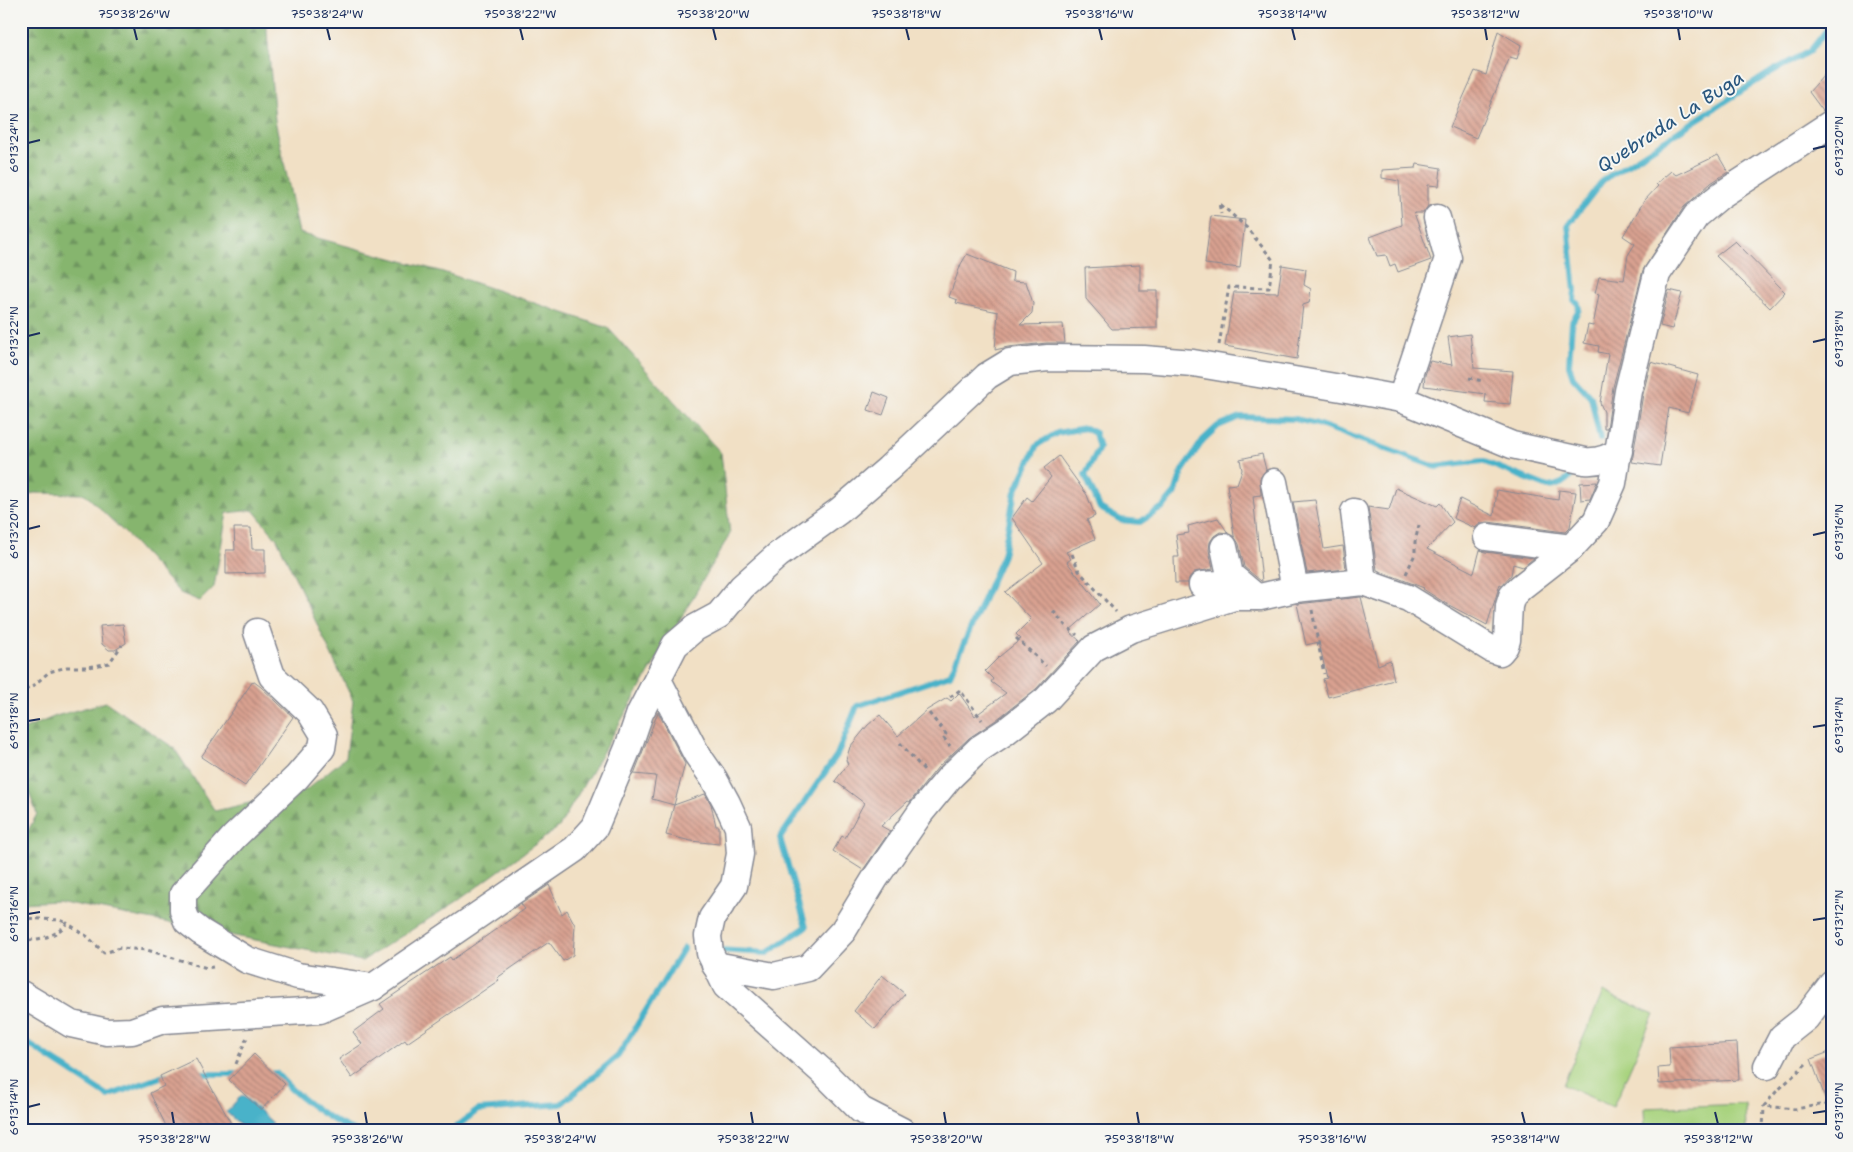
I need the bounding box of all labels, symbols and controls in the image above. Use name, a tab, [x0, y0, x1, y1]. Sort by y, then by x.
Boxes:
text: 75°38'26"W	[98, 6, 170, 22]
text: 75°38'24"W	[291, 6, 363, 22]
text: 75°38'22"W	[483, 6, 557, 22]
text: 75°38'20"W	[676, 6, 750, 22]
text: 75°38'18"W	[871, 6, 941, 22]
text: 75°38'16"W	[1064, 6, 1134, 22]
text: 75°38'14"W	[1257, 6, 1327, 22]
text: 75°38'12"W	[1450, 6, 1520, 22]
text: 75°38'10"W	[1643, 6, 1713, 22]
water label: Quebrada La Buga	[1592, 65, 1749, 178]
text: 6°13'24"N	[6, 113, 22, 173]
text: 6°13'20"N	[1831, 116, 1847, 176]
text: 6°13'22"N	[6, 306, 22, 366]
text: 6°13'18"N	[1831, 310, 1847, 368]
text: 6°13'20"N	[6, 499, 22, 559]
text: 6°13'16"N	[1831, 504, 1847, 560]
text: 6°13'18"N	[6, 692, 22, 750]
text: 6°13'14"N	[1831, 697, 1847, 753]
text: 6°13'16"N	[6, 886, 22, 942]
text: 6°13'12"N	[1831, 890, 1847, 946]
text: 6°13'14"N	[6, 1079, 22, 1135]
text: 6°13'10"N	[1831, 1082, 1847, 1140]
text: 75°38'28"W	[137, 1131, 211, 1147]
text: 75°38'26"W	[331, 1131, 403, 1147]
text: 75°38'24"W	[524, 1131, 596, 1147]
text: 75°38'22"W	[716, 1131, 790, 1147]
text: 75°38'20"W	[909, 1131, 983, 1147]
text: 75°38'18"W	[1104, 1131, 1174, 1147]
text: 75°38'16"W	[1297, 1131, 1367, 1147]
text: 75°38'14"W	[1490, 1131, 1560, 1147]
text: 75°38'12"W	[1683, 1131, 1753, 1147]

